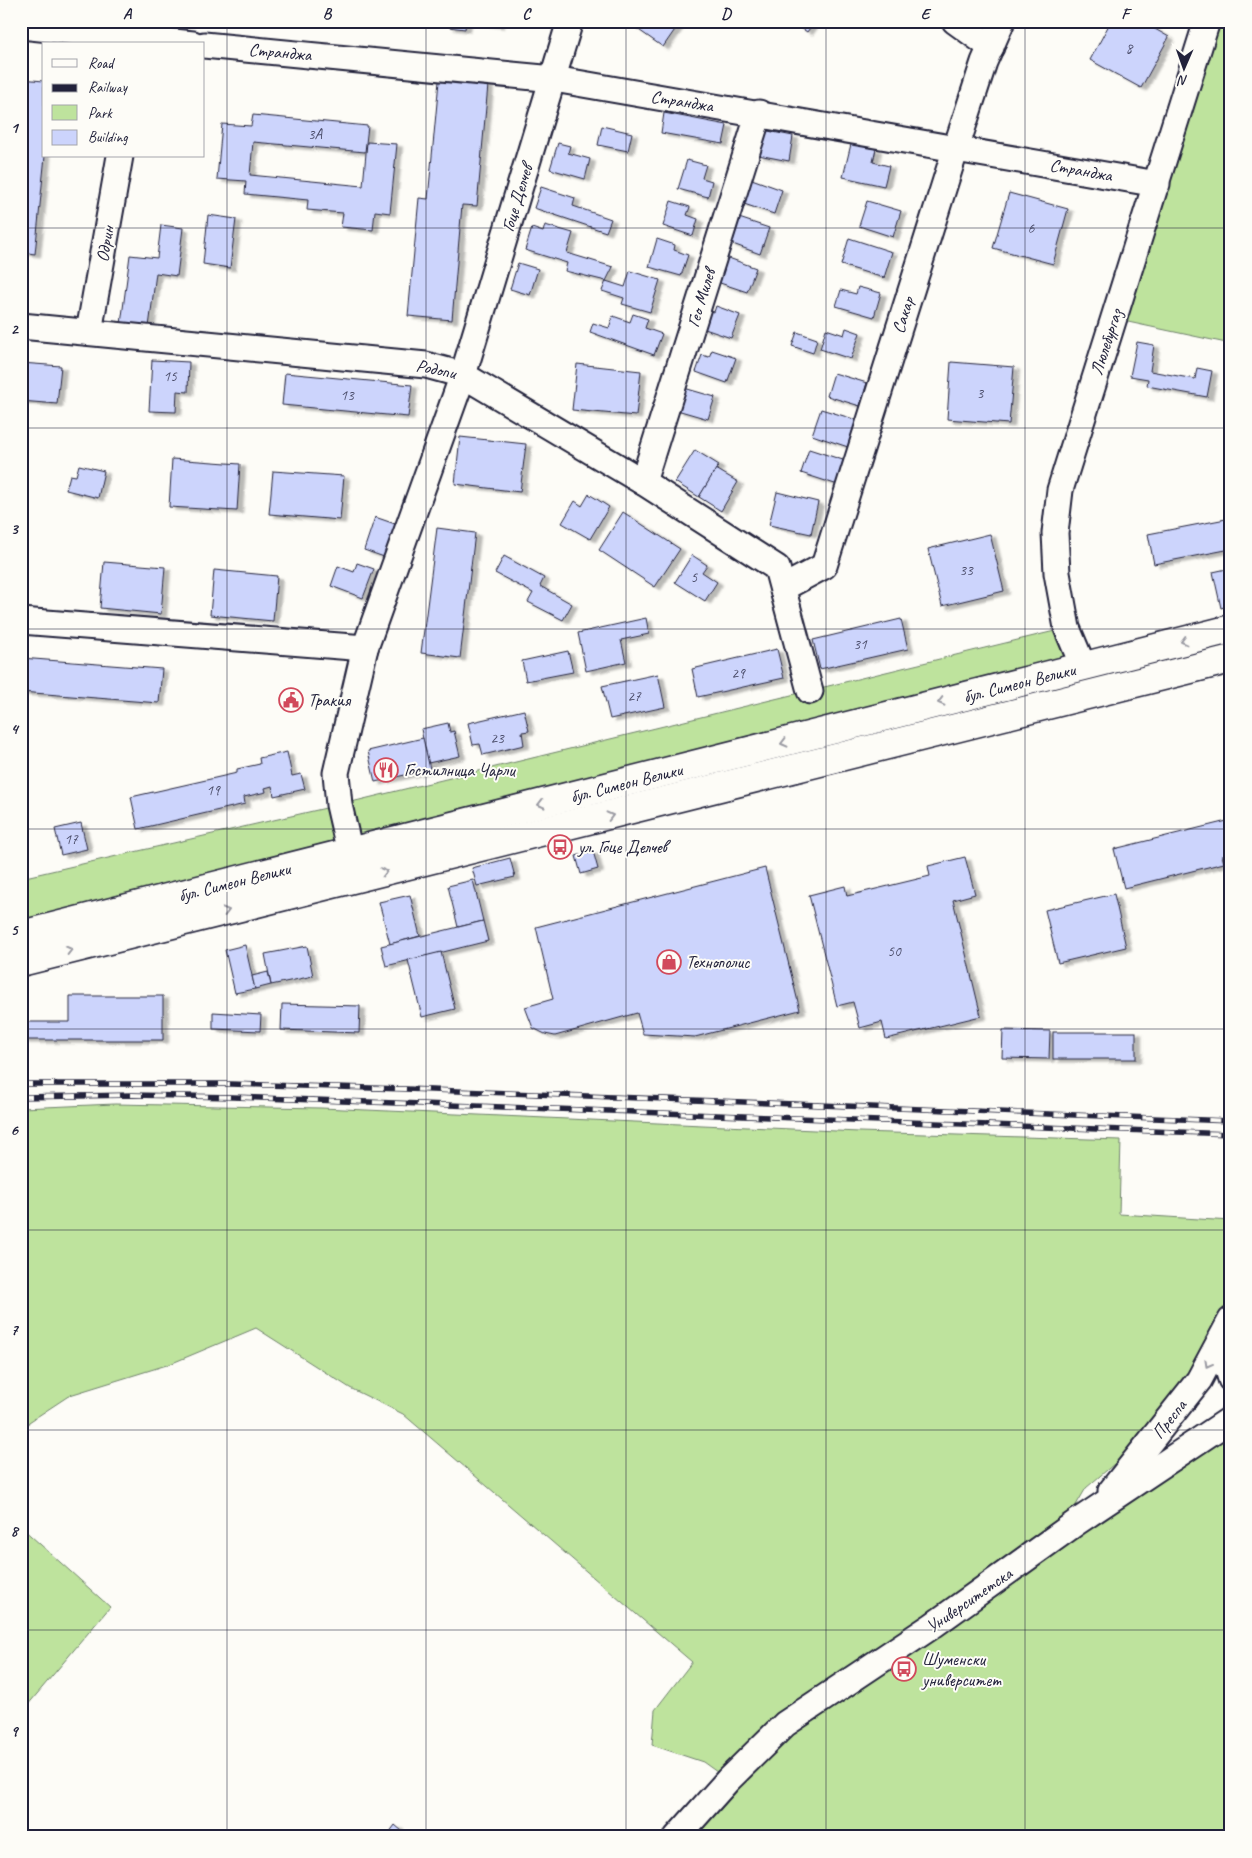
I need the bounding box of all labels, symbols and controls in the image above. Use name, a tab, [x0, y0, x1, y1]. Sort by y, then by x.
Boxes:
text: A	[123, 4, 133, 24]
text: B	[323, 4, 333, 24]
text: C	[522, 4, 532, 24]
text: D	[721, 4, 732, 24]
text: E	[921, 4, 932, 24]
text: F	[1121, 4, 1132, 24]
street label: Странджа	[248, 38, 314, 66]
house number: 8	[1126, 39, 1134, 58]
legend	[42, 42, 205, 158]
north arrow	[1160, 42, 1210, 92]
text: Road	[88, 54, 115, 73]
text: N	[1177, 72, 1188, 89]
text: Railway	[88, 78, 129, 97]
street label: Странджа	[649, 85, 716, 117]
text: Park	[88, 104, 113, 123]
text: 1	[10, 118, 19, 138]
house number: 3А	[308, 125, 324, 144]
text: Building	[88, 128, 128, 147]
street label: Странджа	[1048, 154, 1116, 187]
street label: Гоце Делчев	[496, 158, 539, 234]
house number: 6	[1028, 219, 1036, 238]
street label: Одрин	[91, 223, 119, 264]
street label: Гео Милев	[682, 264, 721, 330]
street label: Сакар	[887, 293, 919, 336]
street label: Люлебургаз	[1085, 305, 1128, 378]
text: 2	[10, 319, 19, 339]
street label: Родопи	[414, 354, 459, 384]
house number: 15	[163, 367, 178, 386]
house number: 3	[977, 384, 985, 403]
house number: 13	[340, 386, 355, 405]
text: 3	[10, 519, 19, 539]
house number: 33	[959, 561, 974, 580]
house number: 5	[691, 568, 699, 587]
house number: 31	[853, 635, 868, 654]
one-way arrow	[1179, 635, 1188, 646]
street label: бул. Симеон Велики	[961, 658, 1079, 707]
house number: 29	[731, 664, 746, 683]
public building icon: Тракия	[278, 687, 304, 713]
house number: 27	[627, 687, 642, 706]
place label: Тракия	[308, 689, 352, 711]
one-way arrow	[938, 697, 946, 707]
text: 4	[10, 719, 19, 739]
house number: 23	[490, 729, 505, 748]
one-way arrow	[780, 737, 788, 747]
restaurant icon: Гостилница Чарли	[373, 757, 399, 783]
street label: бул. Симеон Велики	[568, 758, 686, 807]
place label: Гостилница Чарли	[404, 759, 516, 781]
house number: 19	[206, 781, 221, 800]
one-way arrow	[537, 798, 546, 809]
one-way arrow	[605, 811, 614, 822]
house number: 17	[64, 830, 79, 849]
bus stop icon: ул. Гоце Делчев	[547, 834, 573, 860]
place label: ул. Гоце Делчев	[577, 836, 672, 858]
street label: бул. Симеон Велики	[176, 857, 294, 906]
one-way arrow	[380, 867, 389, 878]
one-way arrow	[222, 907, 230, 917]
text: 5	[11, 920, 20, 940]
house number: 50	[887, 942, 902, 961]
one-way arrow	[64, 946, 72, 956]
shop icon: Технополис	[656, 949, 682, 975]
place label: Технополис	[686, 951, 750, 973]
text: 6	[10, 1120, 19, 1140]
text: 7	[10, 1320, 19, 1340]
one-way arrow	[1205, 1358, 1215, 1367]
street label: Преспа	[1147, 1394, 1192, 1443]
text: 8	[10, 1521, 19, 1541]
street label: Университетска	[922, 1561, 1018, 1638]
place label: Шуменски университет	[921, 1648, 1002, 1691]
bus stop icon: Шуменски университет	[891, 1656, 917, 1682]
text: 9	[10, 1721, 19, 1741]

